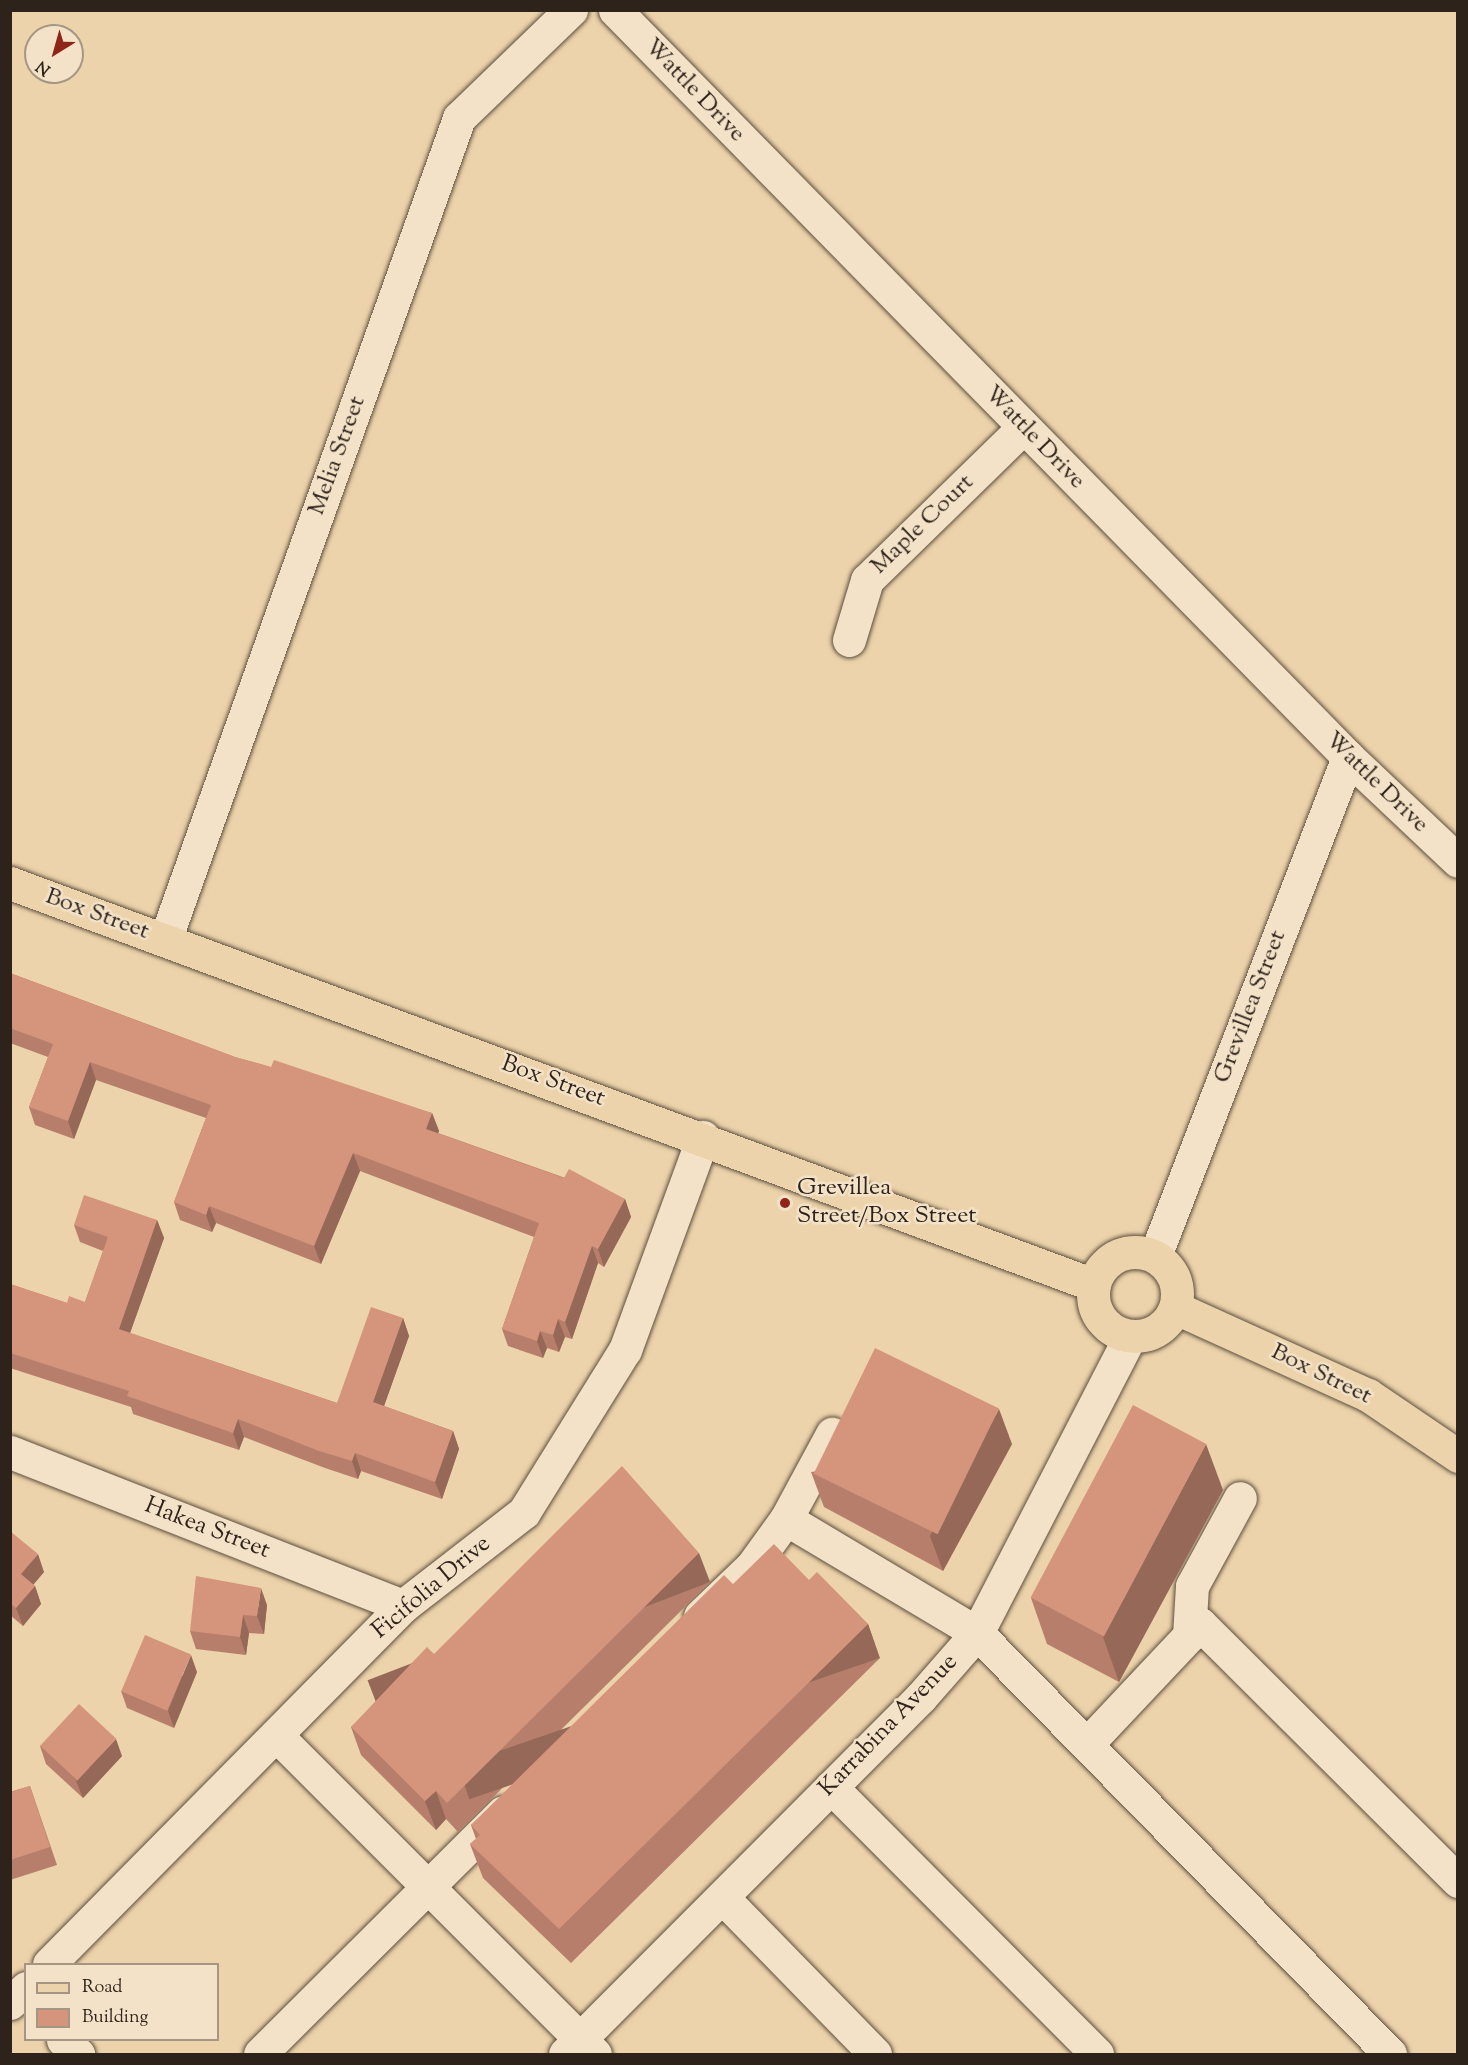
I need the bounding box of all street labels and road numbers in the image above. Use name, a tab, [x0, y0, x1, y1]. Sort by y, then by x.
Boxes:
street label: Wattle Drive	[637, 33, 751, 149]
street label: Wattle Drive	[977, 380, 1091, 496]
street label: Melia Street	[303, 393, 373, 519]
street label: Maple Court	[866, 469, 980, 581]
street label: Wattle Drive	[1318, 726, 1434, 840]
street label: Box Street	[41, 883, 153, 947]
street label: Grevillea Street	[1209, 927, 1293, 1087]
street label: Box Street	[497, 1050, 609, 1114]
street label: Box Street	[1266, 1338, 1376, 1412]
street label: Hakea Street	[140, 1492, 274, 1566]
street label: Ficifolia Drive	[367, 1530, 497, 1646]
street label: Karrabina Avenue	[814, 1649, 964, 1803]

